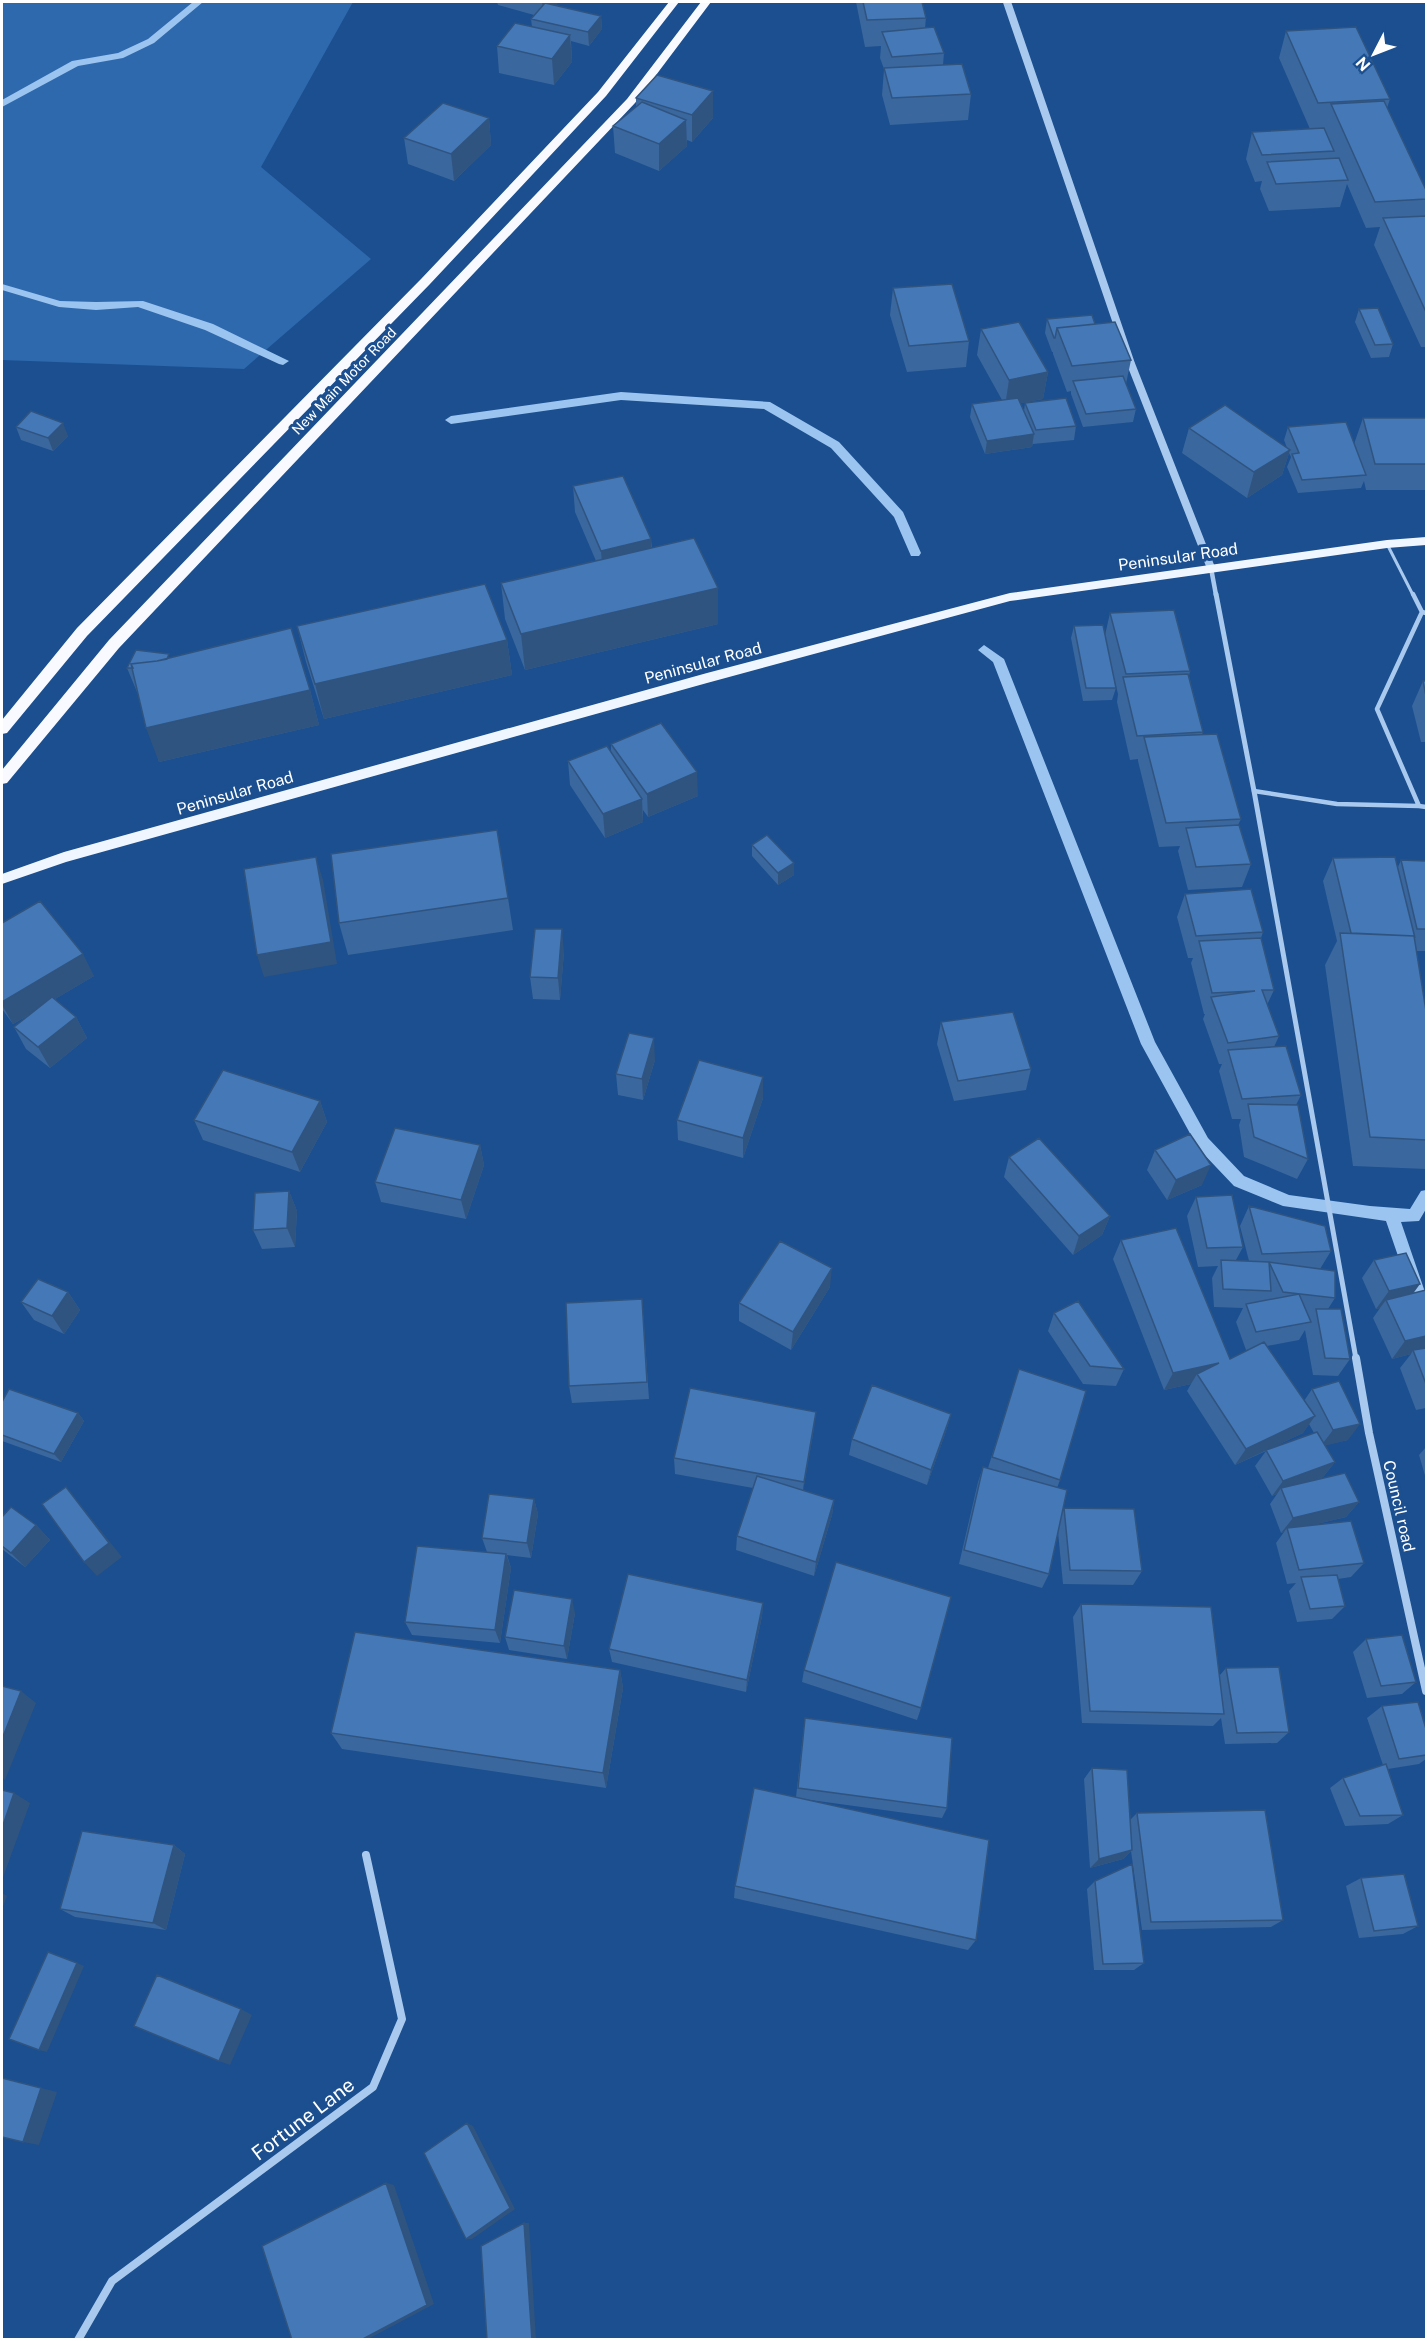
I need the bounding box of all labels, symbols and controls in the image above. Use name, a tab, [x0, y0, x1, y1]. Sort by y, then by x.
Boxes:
north arrow	[1344, 24, 1404, 84]
text: N	[1352, 53, 1374, 75]
street label: New Main Motor Road	[289, 324, 399, 438]
street label: Peninsular Road	[1117, 539, 1239, 575]
street label: Peninsular Road	[642, 638, 764, 688]
street label: Peninsular Road	[174, 767, 296, 819]
street label: Council road	[1379, 1458, 1419, 1554]
street label: Fortune Lane	[247, 2073, 359, 2165]

